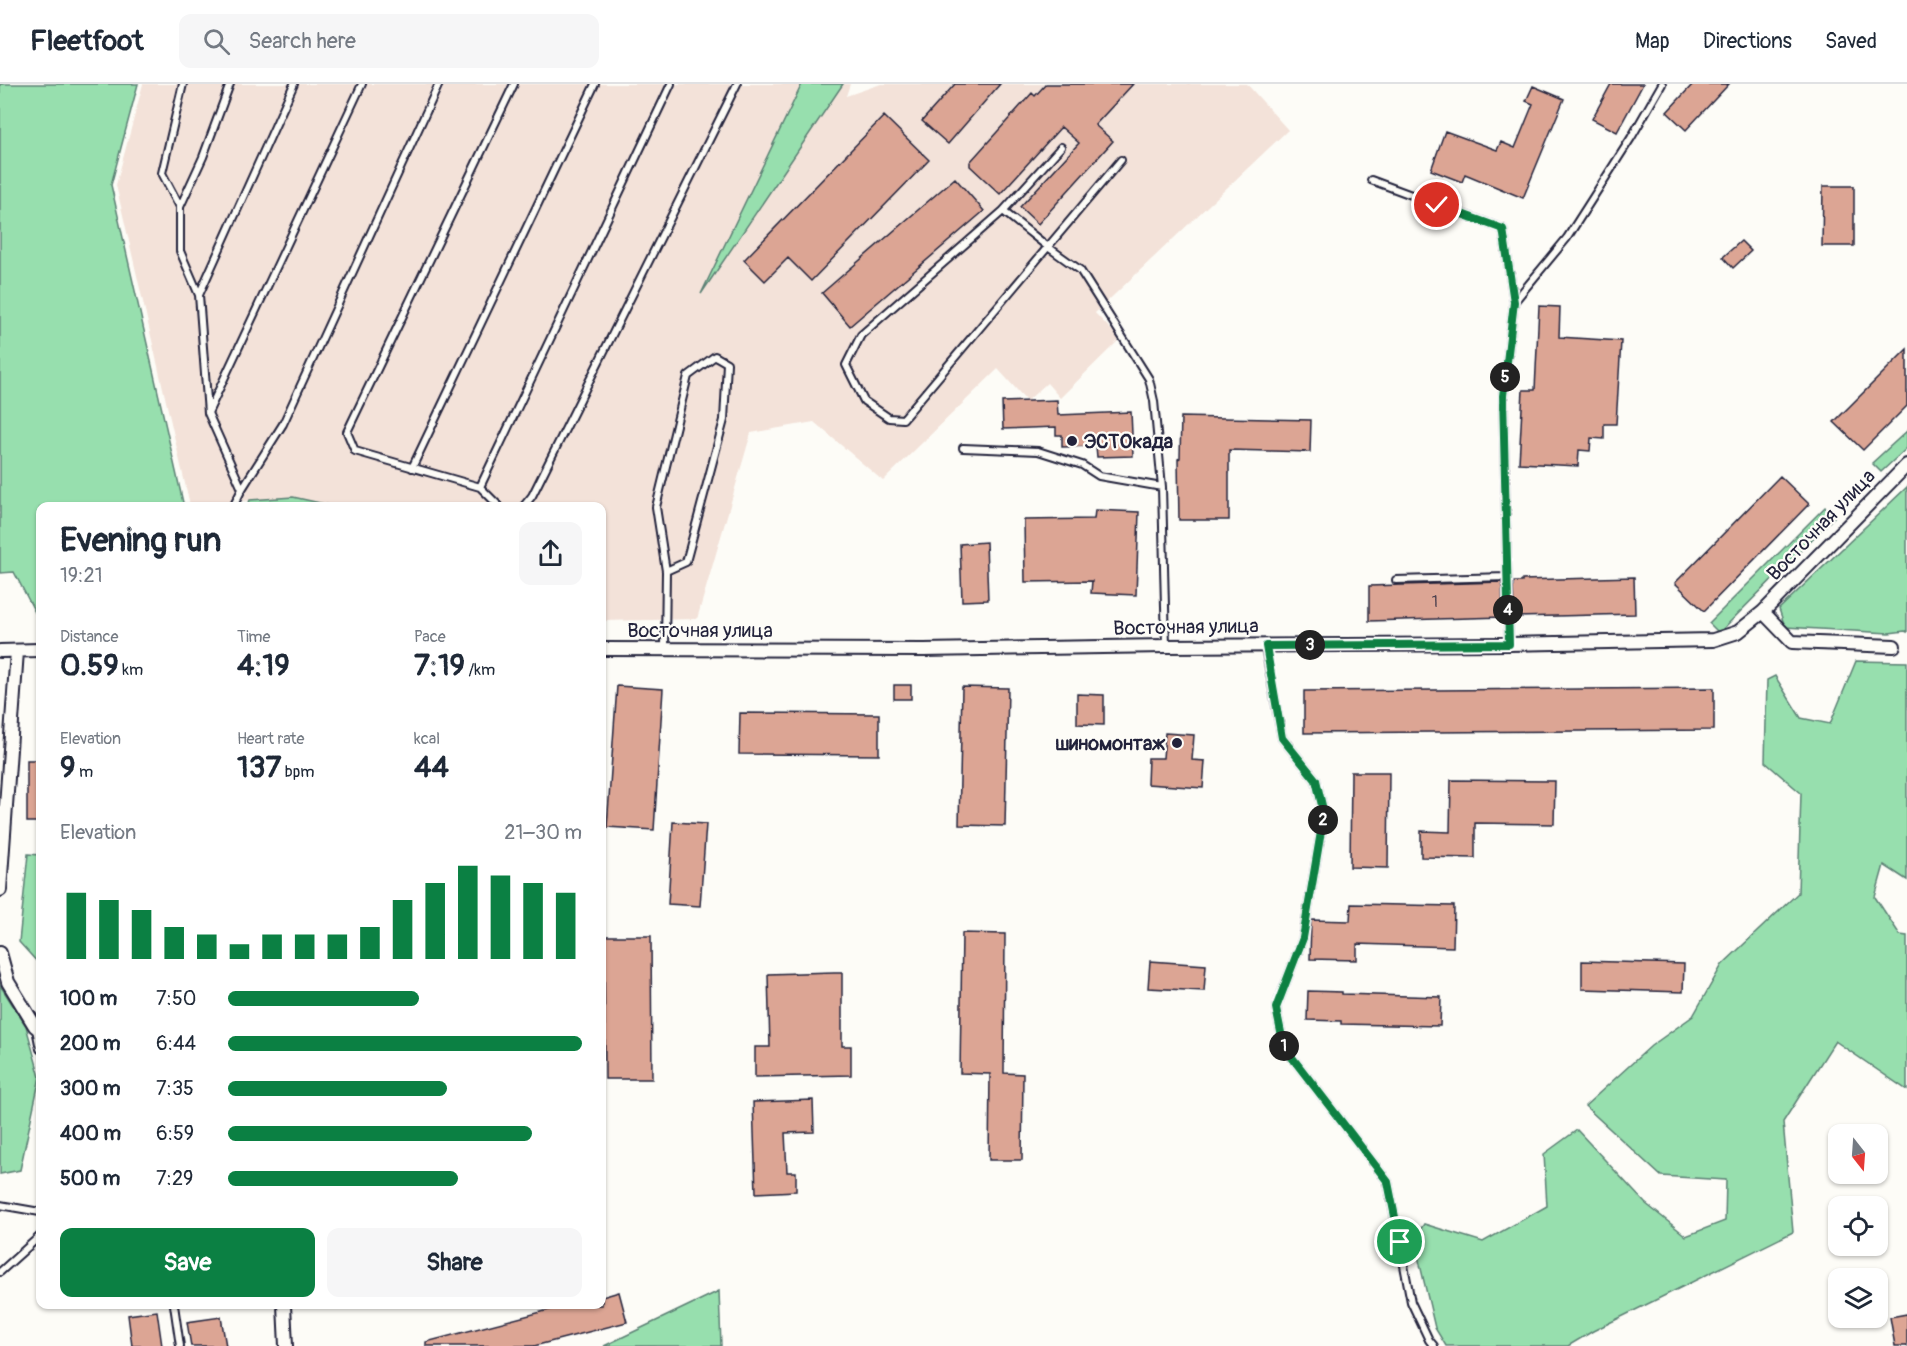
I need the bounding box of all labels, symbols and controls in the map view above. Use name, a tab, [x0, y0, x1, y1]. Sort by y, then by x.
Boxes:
search box	[179, 14, 599, 68]
text: Fleetfoot	[30, 24, 143, 59]
icon: search	[200, 25, 233, 58]
text: Search here	[248, 27, 356, 55]
text: Map	[1635, 28, 1670, 55]
text: Directions	[1703, 28, 1792, 55]
text: Saved	[1825, 28, 1877, 55]
pin	[1411, 179, 1462, 230]
icon: check	[1420, 188, 1453, 221]
pin: 5	[1490, 362, 1520, 392]
text: 5	[1501, 367, 1509, 387]
place label: ЭСТОкада	[1084, 429, 1173, 454]
marker: ЭСТОкада	[1065, 434, 1079, 448]
street label: Восточная улица	[1761, 464, 1881, 586]
text: Evening run	[60, 520, 221, 561]
button: share	[519, 522, 582, 585]
text: 19:21	[60, 563, 102, 588]
house number: 1	[1432, 592, 1438, 612]
pin: 4	[1493, 595, 1523, 625]
text: 4	[1503, 600, 1513, 620]
street label: Восточная улица	[1113, 613, 1259, 641]
street label: Восточная улица	[627, 618, 773, 643]
text: Distance	[60, 627, 119, 647]
text: Time	[237, 627, 270, 647]
text: Pace	[414, 627, 446, 647]
pin: 3	[1295, 630, 1325, 660]
text: 3	[1306, 635, 1314, 655]
text: 0.59	[60, 647, 119, 684]
text: 4:19	[237, 647, 290, 684]
text: 7:19	[414, 647, 465, 684]
text: km	[119, 660, 143, 680]
text: /km	[465, 660, 495, 680]
text: Elevation	[60, 729, 121, 749]
text: Heart rate	[237, 729, 304, 749]
text: kcal	[414, 729, 440, 749]
place label: шиномонтаж	[1055, 731, 1166, 756]
marker: шиномонтаж	[1170, 736, 1184, 750]
text: 9	[60, 749, 75, 786]
text: 137	[237, 749, 281, 786]
text: 44	[414, 749, 449, 786]
text: m	[75, 762, 93, 782]
text: bpm	[281, 762, 314, 782]
pin: 2	[1308, 805, 1338, 835]
text: 2	[1319, 810, 1327, 830]
text: Elevation	[60, 820, 136, 845]
text: 21–30 m	[504, 820, 582, 845]
text: 100 m	[60, 986, 117, 1011]
text: 7:50	[156, 986, 196, 1011]
text: 200 m	[60, 1031, 121, 1056]
text: 6:44	[156, 1031, 196, 1056]
pin: 1	[1269, 1031, 1299, 1061]
text: 1	[1281, 1036, 1287, 1056]
text: 300 m	[60, 1076, 121, 1101]
text: 7:35	[156, 1076, 194, 1101]
text: 400 m	[60, 1121, 121, 1146]
text: 6:59	[156, 1121, 194, 1146]
north arrow	[1828, 1124, 1888, 1184]
map controls	[1828, 1124, 1888, 1328]
text: 500 m	[60, 1166, 120, 1191]
text: 7:29	[156, 1166, 193, 1191]
button: locate	[1828, 1196, 1888, 1256]
pin	[1374, 1216, 1425, 1267]
icon: arrive	[1383, 1225, 1416, 1258]
button: Save	[60, 1228, 315, 1297]
button: Share	[327, 1228, 582, 1297]
button: layers	[1828, 1268, 1888, 1328]

